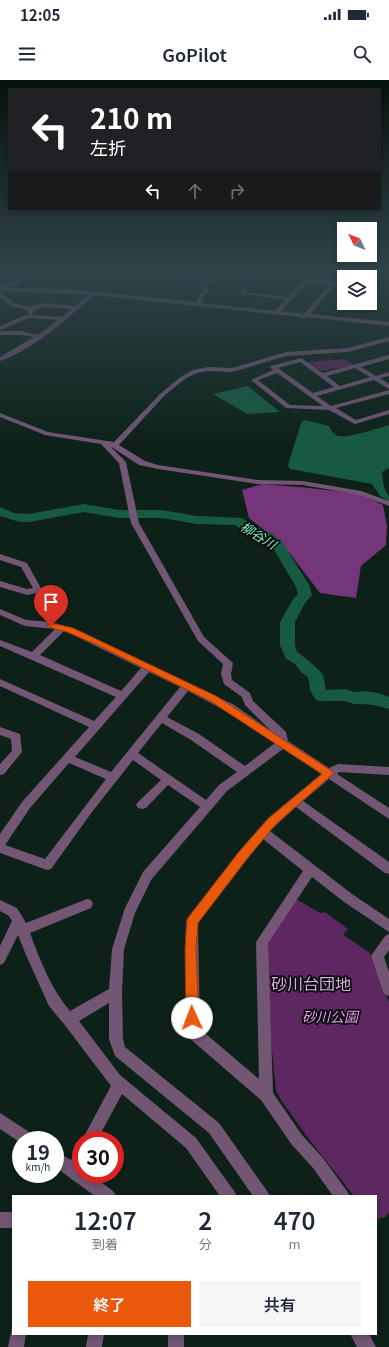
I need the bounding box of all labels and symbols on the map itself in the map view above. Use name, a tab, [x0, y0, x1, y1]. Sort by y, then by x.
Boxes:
north arrow	[337, 222, 377, 262]
water label: 柳谷川	[237, 517, 282, 554]
pin	[34, 585, 68, 626]
district label: 砂川台団地	[271, 971, 351, 995]
position arrow	[171, 997, 213, 1039]
park label: 砂川公園	[302, 1006, 360, 1026]
speed limit sign: 30	[72, 1131, 124, 1183]

